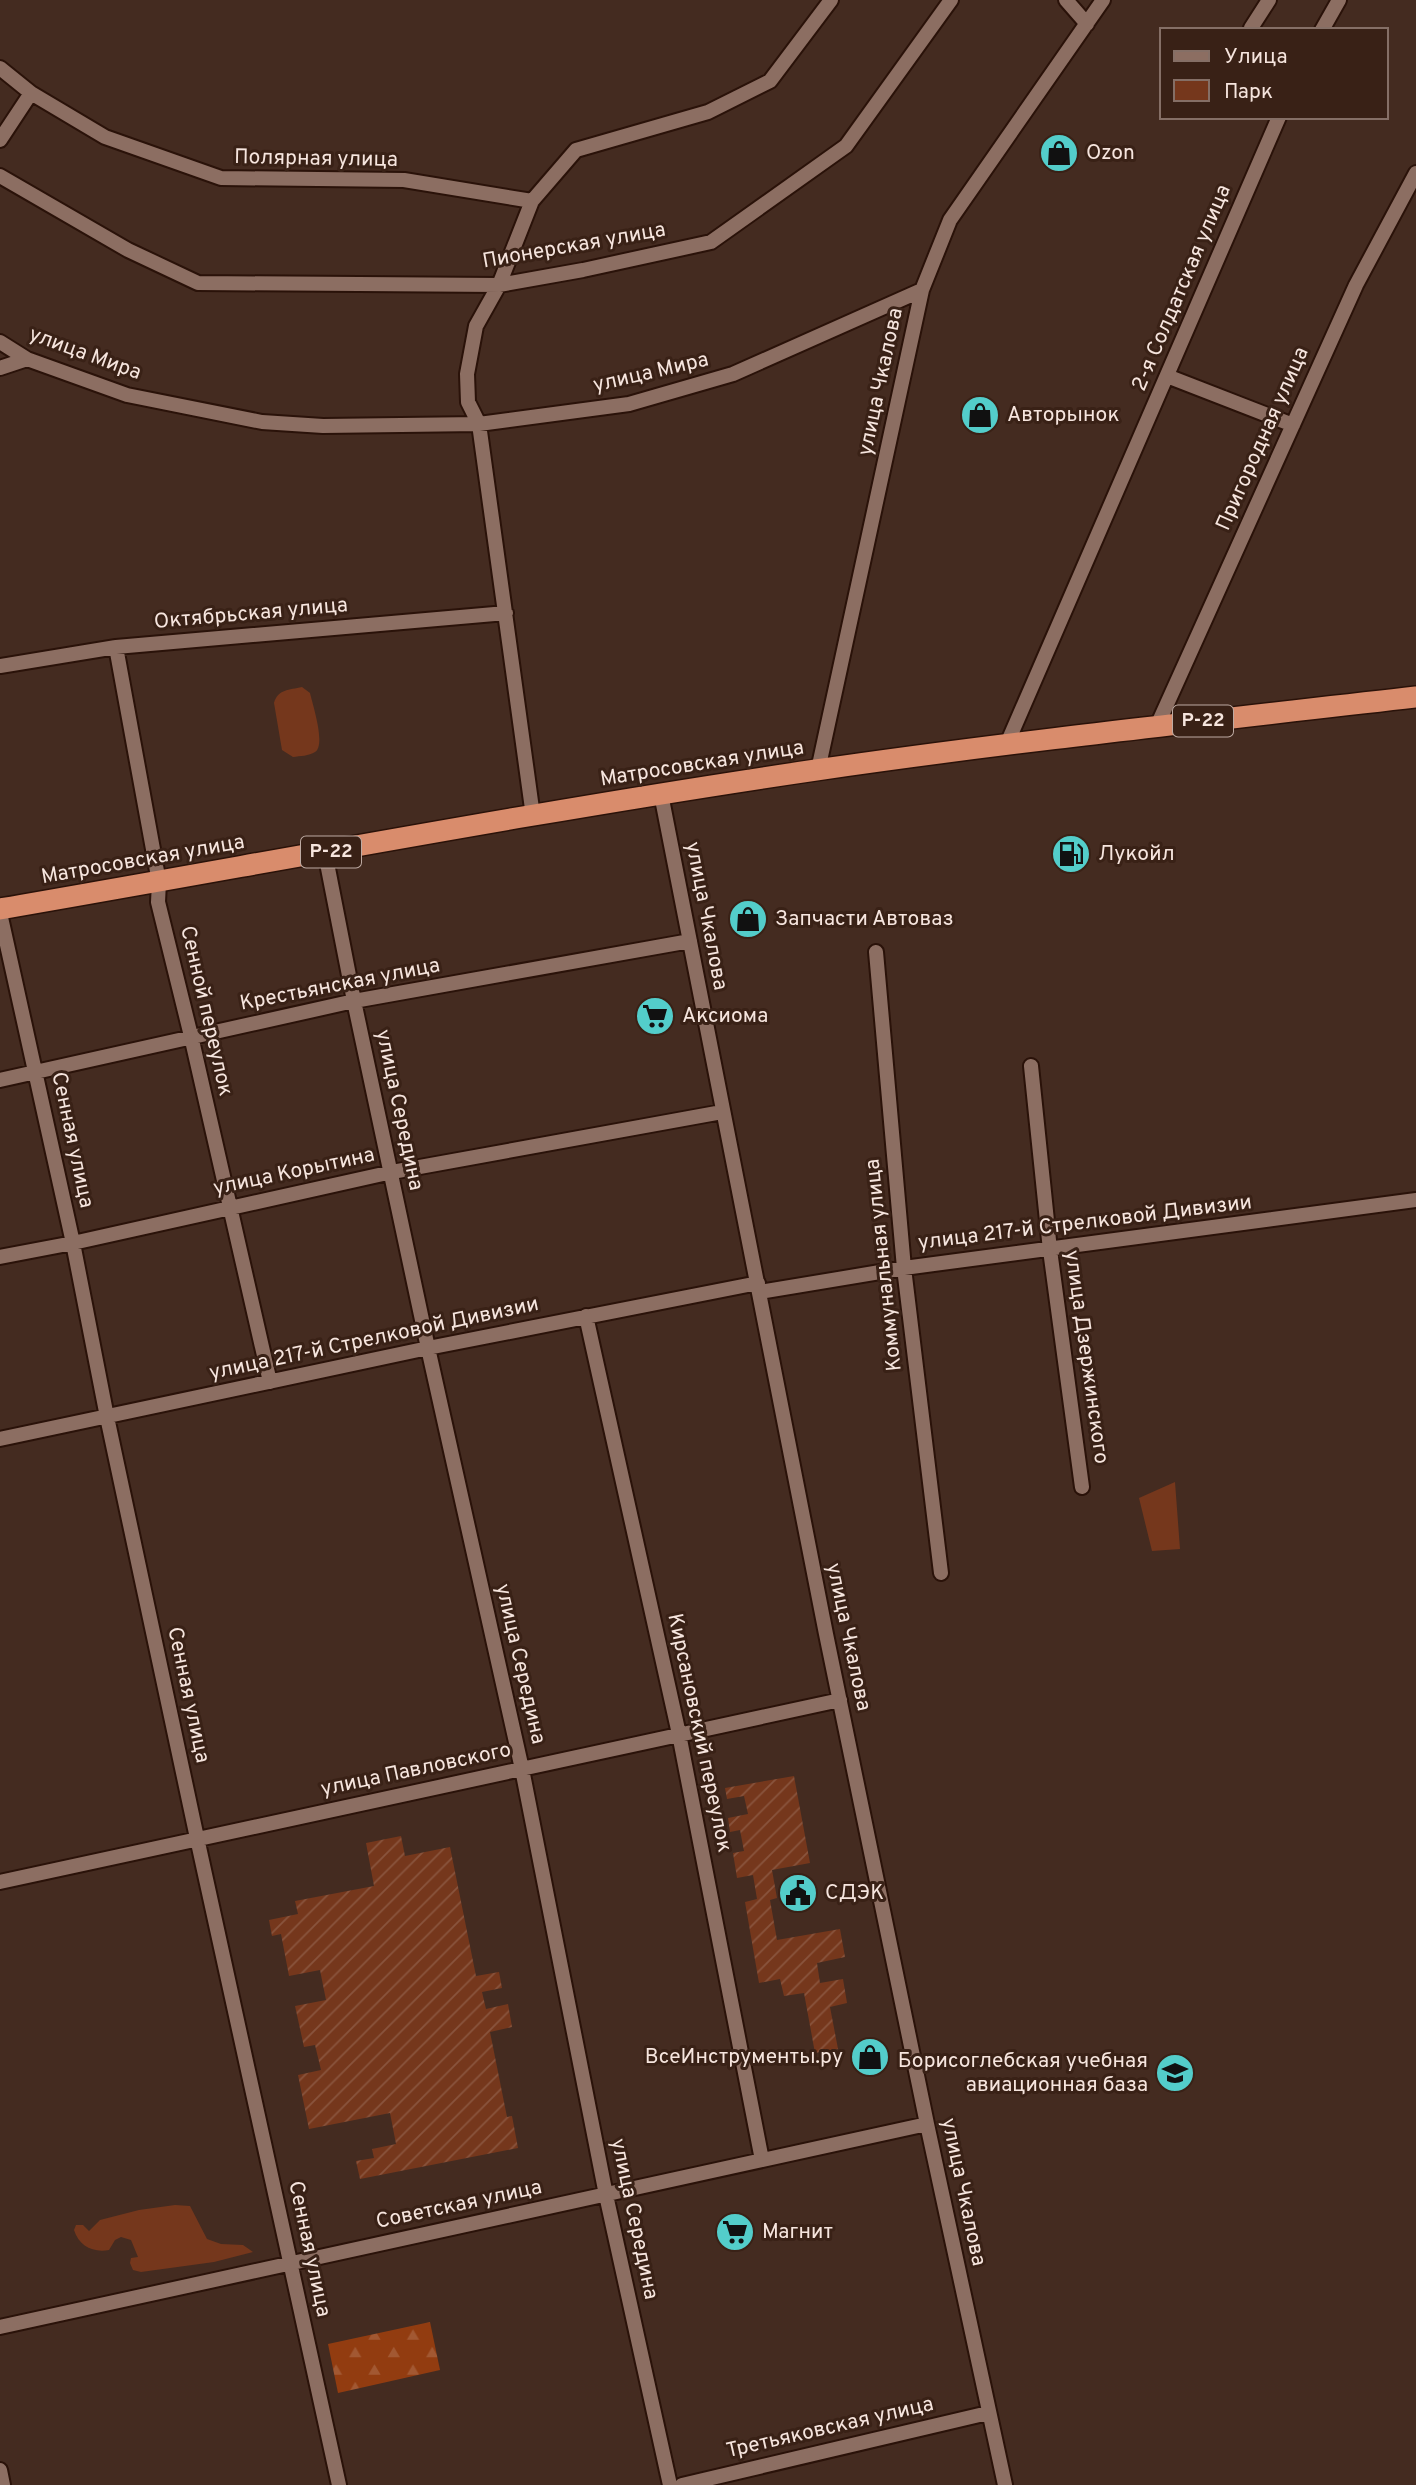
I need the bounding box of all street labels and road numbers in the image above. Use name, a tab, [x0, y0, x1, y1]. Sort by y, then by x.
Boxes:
street label: Полярная улица	[234, 144, 398, 174]
street label: 2-я Солдатская улица	[1126, 181, 1238, 395]
street label: Пионерская улица	[480, 217, 668, 275]
street label: улица Чкалова	[852, 306, 910, 458]
street label: улица Мира	[25, 321, 145, 387]
street label: Пригородная улица	[1210, 343, 1316, 535]
street label: улица Мира	[591, 347, 711, 399]
street label: Октябрьская улица	[153, 592, 349, 636]
road number: Р-22	[1173, 706, 1233, 736]
street label: Матросовская улица	[598, 735, 806, 793]
street label: Матросовская улица	[39, 829, 247, 891]
road number: Р-22	[301, 836, 361, 867]
street label: улица Чкалова	[678, 839, 734, 993]
street label: Сенной переулок	[173, 923, 239, 1099]
street label: Крестьянская улица	[238, 952, 442, 1018]
street label: улица Середина	[369, 1027, 429, 1193]
street label: Сенная улица	[44, 1069, 100, 1211]
street label: улица Корытина	[211, 1142, 377, 1202]
street label: Коммунальная улица	[859, 1157, 909, 1373]
street label: улица 217-й Стрелковой Дивизии	[917, 1189, 1253, 1257]
street label: улица Дзержинского	[1058, 1248, 1114, 1466]
street label: улица 217-й Стрелковой Дивизии	[207, 1291, 541, 1387]
street label: улица Чкалова	[819, 1561, 877, 1713]
street label: улица Середина	[488, 1581, 552, 1747]
street label: Кирсановский переулок	[660, 1611, 738, 1855]
street label: Сенная улица	[160, 1624, 216, 1766]
street label: улица Павловского	[318, 1737, 514, 1803]
street label: улица Чкалова	[934, 2116, 992, 2268]
street label: улица Середина	[604, 2136, 664, 2302]
street label: Советская улица	[373, 2174, 545, 2236]
street label: Сенная улица	[281, 2178, 337, 2320]
street label: Третьяковская улица	[724, 2391, 936, 2465]

